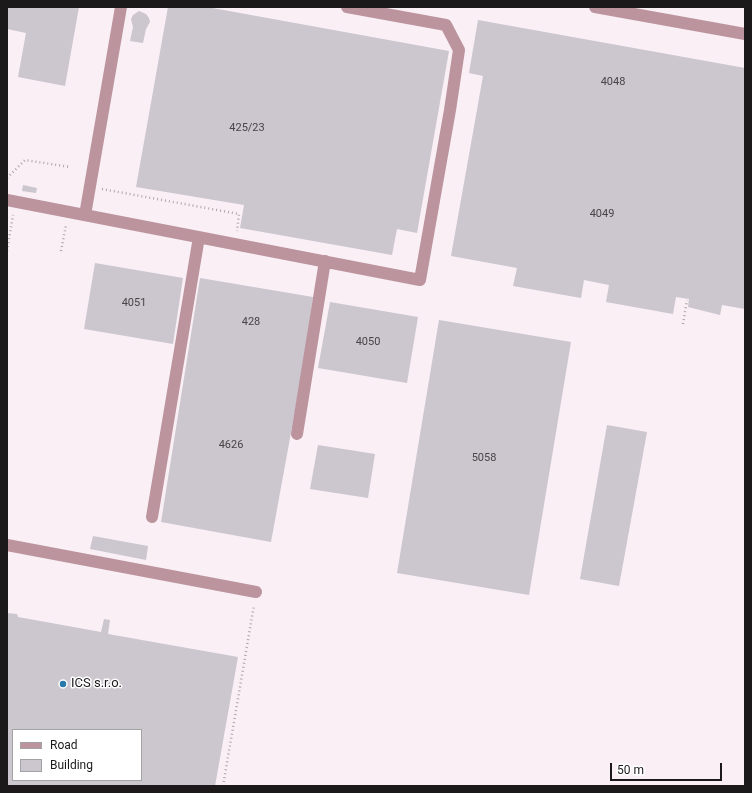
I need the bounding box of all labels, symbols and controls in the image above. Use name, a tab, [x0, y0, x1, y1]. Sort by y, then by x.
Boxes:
house number: 4048	[601, 75, 625, 89]
house number: 425/23	[229, 121, 265, 135]
house number: 4049	[590, 207, 614, 221]
house number: 4051	[122, 296, 146, 310]
house number: 428	[242, 315, 260, 329]
house number: 4050	[356, 335, 380, 349]
house number: 4626	[219, 438, 243, 452]
house number: 5058	[472, 451, 496, 465]
place label: ICS s.r.o.	[71, 676, 122, 692]
marker: ICS s.r.o.	[58, 679, 68, 689]
legend	[12, 729, 142, 781]
text: Road	[50, 738, 78, 752]
scale bar	[612, 755, 724, 781]
text: Building	[50, 758, 93, 772]
text: 50 m	[617, 763, 644, 777]

